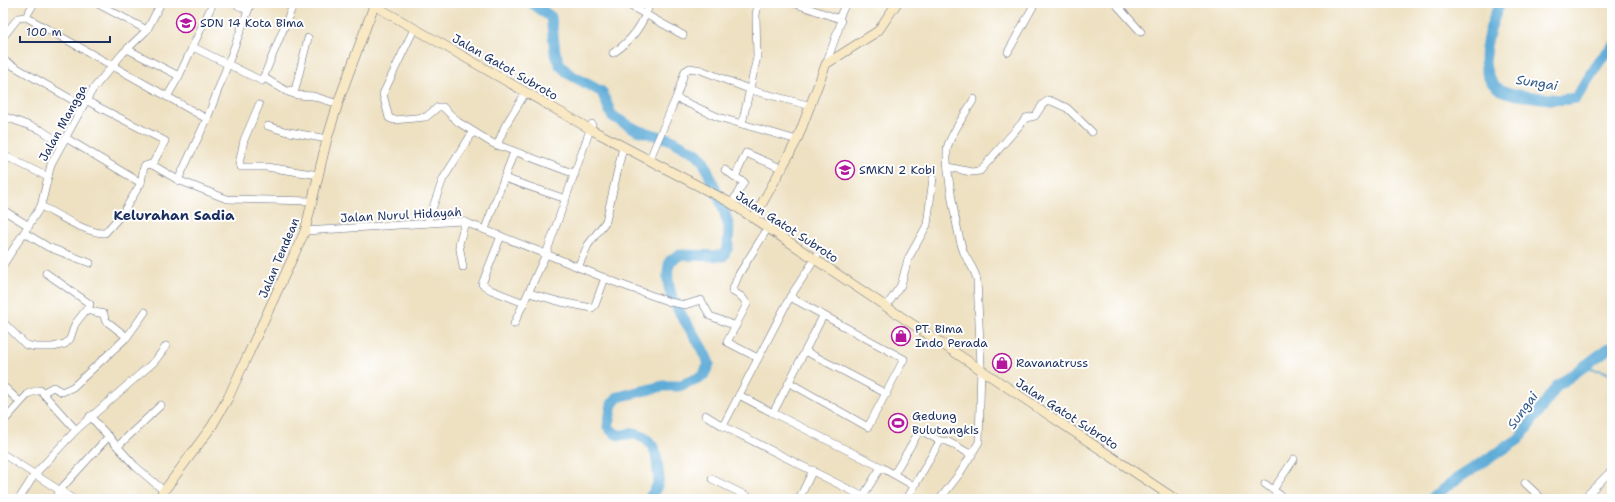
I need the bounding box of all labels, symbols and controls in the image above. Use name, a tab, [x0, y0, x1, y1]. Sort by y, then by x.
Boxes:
school or university icon: SDN 14 Kota Bima	[175, 12, 197, 34]
place label: SDN 14 Kota Bima	[200, 15, 304, 31]
scale bar	[20, 18, 110, 44]
text: 100 m	[26, 24, 62, 40]
street label: Jalan Gatot Subroto	[449, 30, 561, 104]
water label: Sungai	[1515, 71, 1559, 94]
street label: Jalan Mangga	[35, 81, 91, 164]
school or university icon: SMKN 2 Kobi	[834, 159, 856, 181]
place label: SMKN 2 Kobi	[859, 162, 935, 178]
street label: Jalan Gatot Subroto	[733, 188, 841, 266]
street label: Jalan Nurul Hidayah	[340, 204, 462, 226]
district label: Kelurahan Sadia	[113, 206, 235, 224]
street label: Jalan Tendean	[255, 215, 303, 301]
place label: PT. Bima Indo Perada	[915, 321, 988, 351]
shop icon: PT. Bima Indo Perada	[890, 325, 912, 347]
shop icon: Ravanatruss	[991, 352, 1013, 374]
place label: Ravanatruss	[1016, 355, 1088, 371]
street label: Jalan Gatot Subroto	[1013, 375, 1121, 453]
water label: Sungai	[1503, 388, 1542, 432]
place label: Gedung Bulutangkis	[912, 408, 979, 438]
sports icon: Gedung Bulutangkis	[887, 412, 909, 434]

